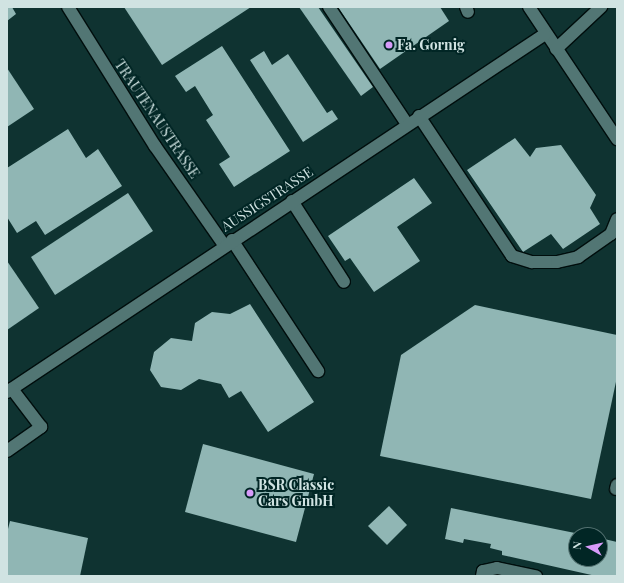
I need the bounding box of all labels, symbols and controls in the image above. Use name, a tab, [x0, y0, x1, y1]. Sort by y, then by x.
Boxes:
place label: Fa. Gornig	[397, 37, 465, 53]
marker: Fa. Gornig	[384, 40, 394, 50]
street label: TRAUTENAUSTRASSE	[111, 57, 203, 181]
street label: AUSSIGSTRASSE	[218, 163, 316, 235]
place label: BSR Classic Cars GmbH	[258, 477, 334, 510]
marker: BSR Classic Cars GmbH	[245, 488, 255, 498]
north arrow	[568, 527, 608, 567]
text: N	[569, 540, 585, 550]

